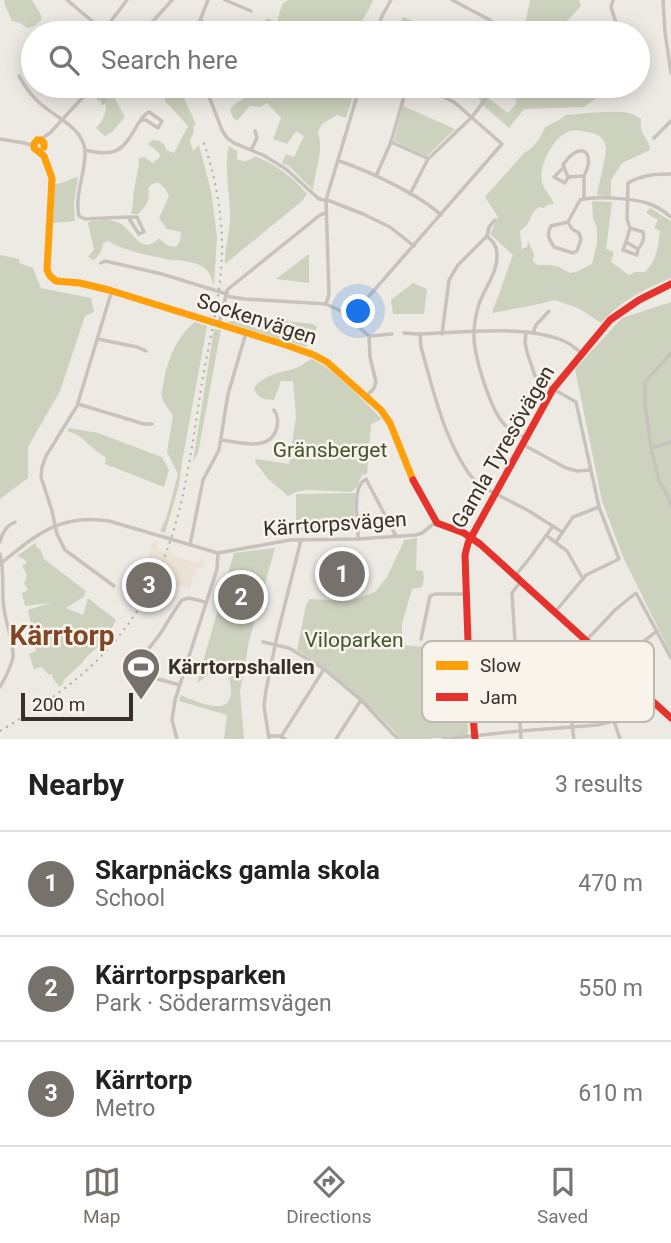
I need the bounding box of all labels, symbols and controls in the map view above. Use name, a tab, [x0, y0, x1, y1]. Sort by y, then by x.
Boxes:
search box	[21, 21, 650, 98]
icon: search	[45, 41, 83, 79]
text: Search here	[101, 45, 238, 75]
street label: Sockenvägen	[194, 288, 320, 350]
your location	[341, 294, 375, 328]
street label: Gamla Tyresövägen	[447, 361, 559, 533]
park label: Gränsberget	[273, 438, 387, 462]
street label: Kärrtorpsvägen	[262, 507, 408, 541]
pin: 1	[319, 548, 365, 600]
pin: 3	[126, 559, 172, 611]
pin: 2	[218, 571, 264, 623]
district label: Kärrtorp	[10, 619, 114, 652]
park label: Viloparken	[304, 628, 404, 652]
legend	[422, 641, 654, 722]
sports icon: Kärrtorpshallen	[120, 646, 162, 701]
text: Slow	[480, 654, 521, 677]
place label: Kärrtorpshallen	[168, 655, 315, 679]
text: Jam	[480, 686, 517, 709]
scale bar	[21, 690, 133, 722]
text: 200 m	[32, 693, 85, 716]
text: Nearby	[28, 767, 124, 802]
text: 3 results	[555, 771, 643, 798]
text: Skarpnäcks gamla skola	[95, 855, 380, 885]
text: 1	[44, 870, 58, 897]
text: 470 m	[578, 870, 643, 897]
text: School	[95, 885, 165, 912]
text: Kärrtorpsparken	[95, 960, 286, 990]
text: 2	[44, 975, 58, 1002]
text: 550 m	[578, 975, 643, 1002]
text: Park · Söderarmsvägen	[95, 990, 332, 1017]
text: Kärrtorp	[95, 1065, 192, 1095]
text: 3	[44, 1080, 58, 1107]
text: 610 m	[578, 1080, 643, 1107]
text: Metro	[95, 1095, 156, 1122]
tab: Map	[83, 1163, 121, 1228]
tab: Directions	[286, 1163, 371, 1228]
tab: Saved	[537, 1163, 588, 1228]

